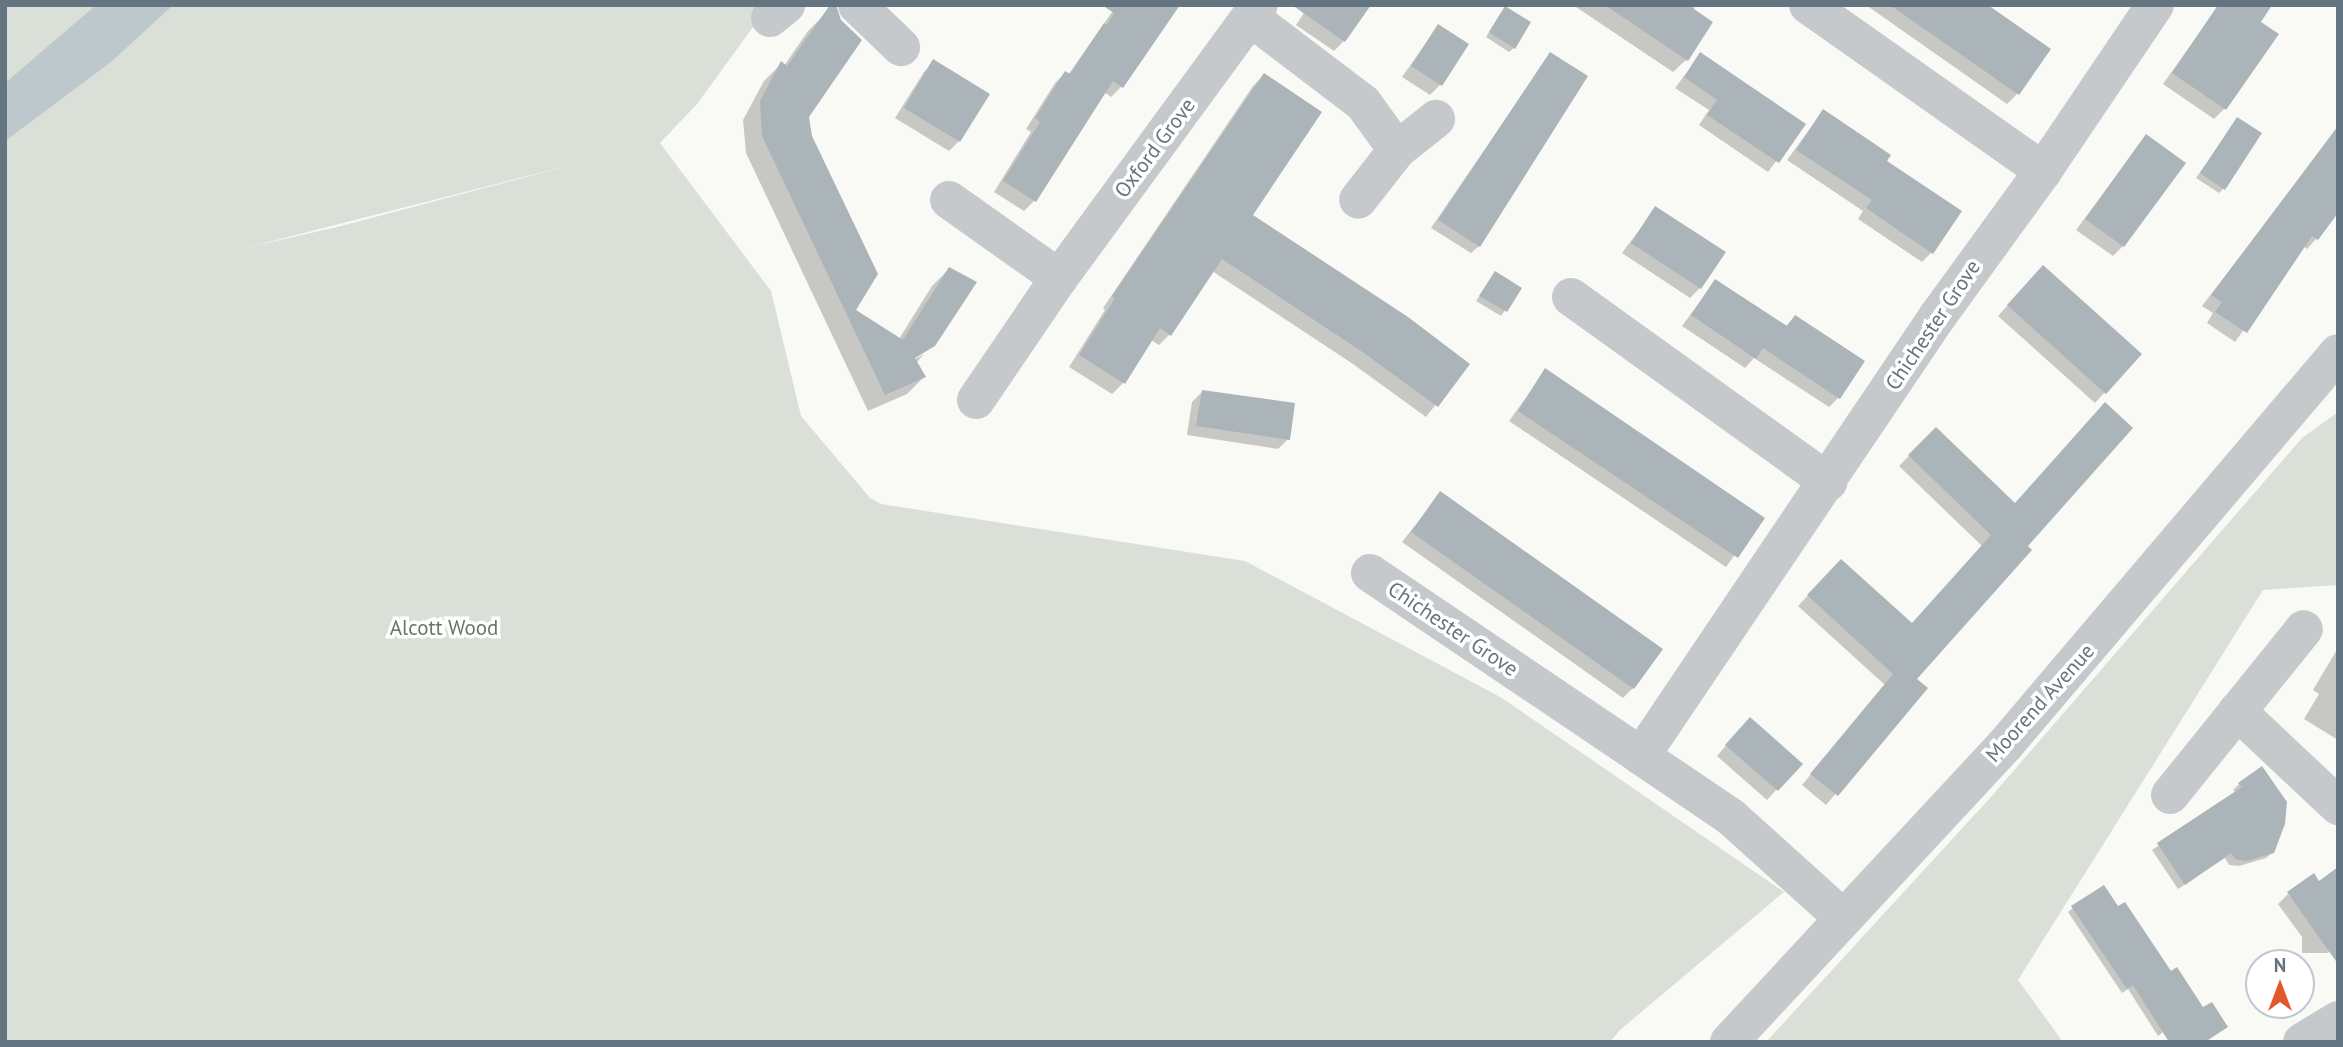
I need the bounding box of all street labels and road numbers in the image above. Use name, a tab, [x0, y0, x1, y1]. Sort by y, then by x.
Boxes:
street label: Oxford Grove	[1109, 93, 1201, 203]
street label: Chichester Grove	[1880, 255, 1986, 395]
street label: Chichester Grove	[1383, 576, 1523, 682]
street label: Moorend Avenue	[1980, 638, 2100, 768]

